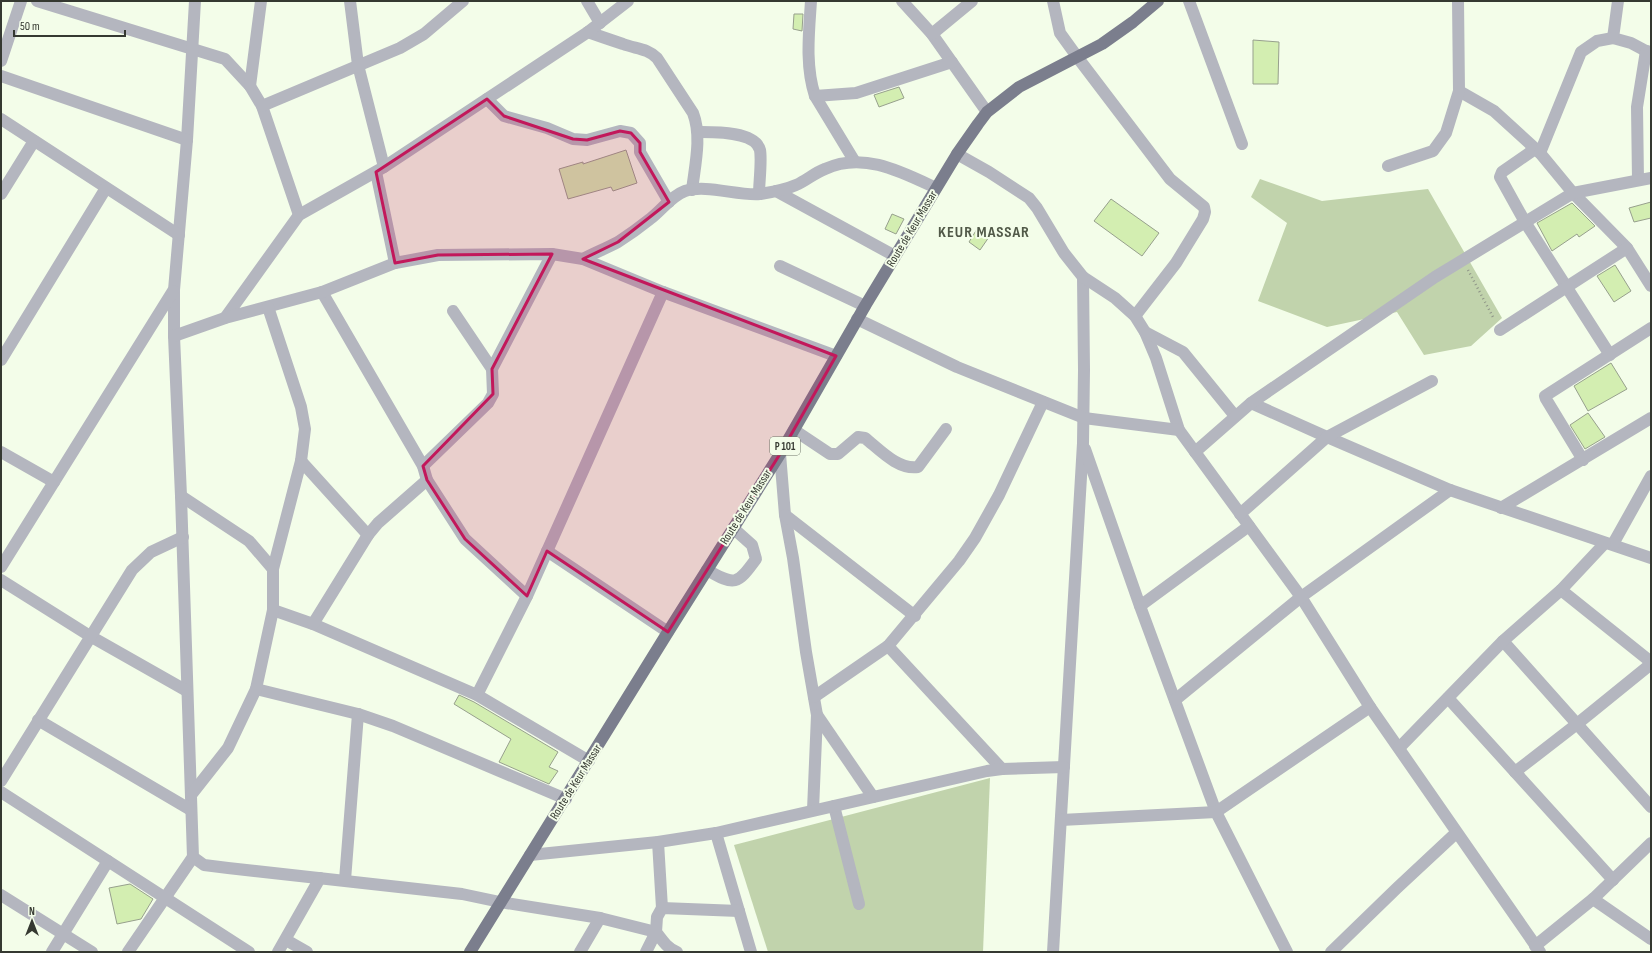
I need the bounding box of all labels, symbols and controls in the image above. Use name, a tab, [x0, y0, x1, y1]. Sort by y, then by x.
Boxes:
scale bar	[14, 12, 125, 38]
text: 50 m	[20, 19, 40, 34]
street label: Route de Keur Massar	[883, 188, 941, 270]
district label: KEUR MASSAR	[938, 223, 1030, 242]
road number: P 101	[770, 437, 800, 455]
street label: Route de Keur Massar	[717, 466, 775, 547]
street label: Route de Keur Massar	[547, 741, 605, 822]
north arrow	[12, 901, 52, 941]
text: N	[29, 905, 35, 918]

